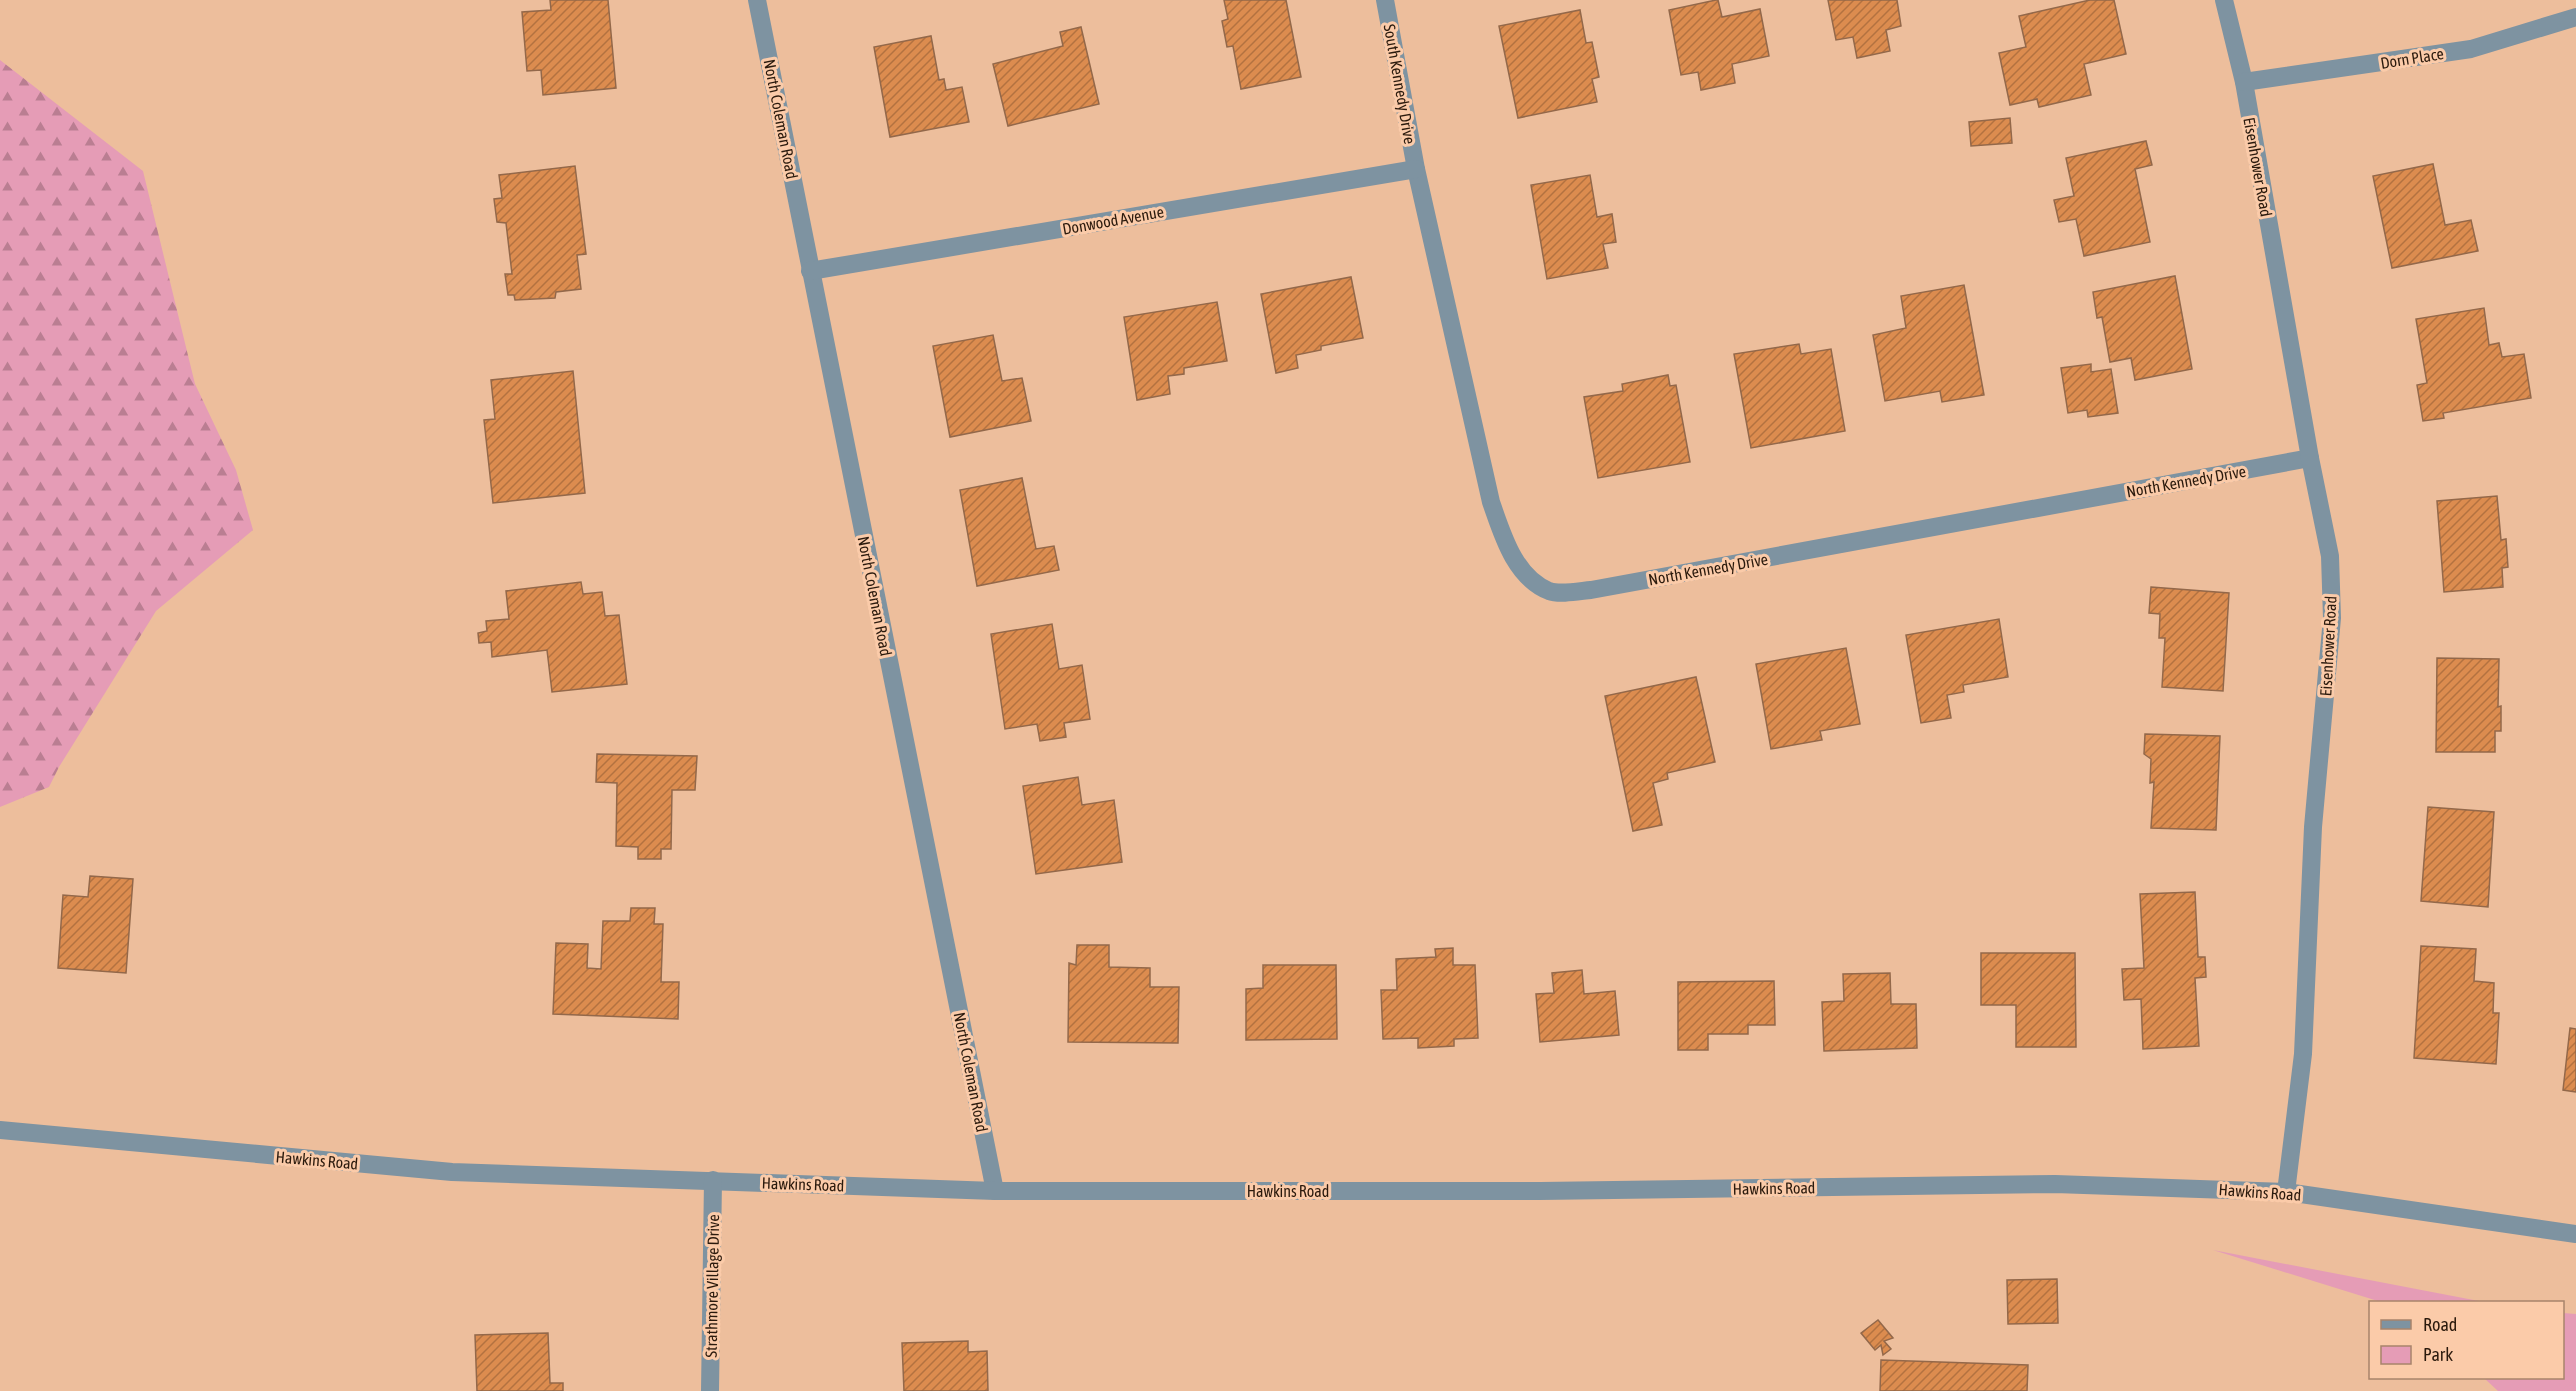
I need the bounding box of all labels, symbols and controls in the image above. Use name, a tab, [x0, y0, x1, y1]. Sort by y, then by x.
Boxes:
street label: South Kennedy Drive	[1380, 23, 1419, 146]
street label: Dorn Place	[2379, 44, 2445, 72]
street label: North Coleman Road	[761, 58, 801, 180]
street label: Eisenhower Road	[2240, 116, 2276, 218]
street label: Donwood Avenue	[1061, 202, 1165, 238]
street label: North Kennedy Drive	[2125, 462, 2247, 501]
street label: North Coleman Road	[855, 535, 895, 657]
street label: North Kennedy Drive	[1647, 550, 1769, 589]
street label: Eisenhower Road	[2316, 595, 2340, 697]
street label: North Coleman Road	[951, 1011, 991, 1133]
street label: Hawkins Road	[275, 1147, 359, 1173]
street label: Hawkins Road	[761, 1174, 845, 1194]
street label: Hawkins Road	[1733, 1178, 1815, 1198]
street label: Hawkins Road	[2218, 1180, 2302, 1204]
street label: Hawkins Road	[1247, 1182, 1329, 1200]
street label: Strathmore Village Drive	[702, 1214, 723, 1358]
legend	[2369, 1301, 2564, 1379]
text: Road	[2423, 1314, 2457, 1335]
text: Park	[2423, 1344, 2453, 1365]

